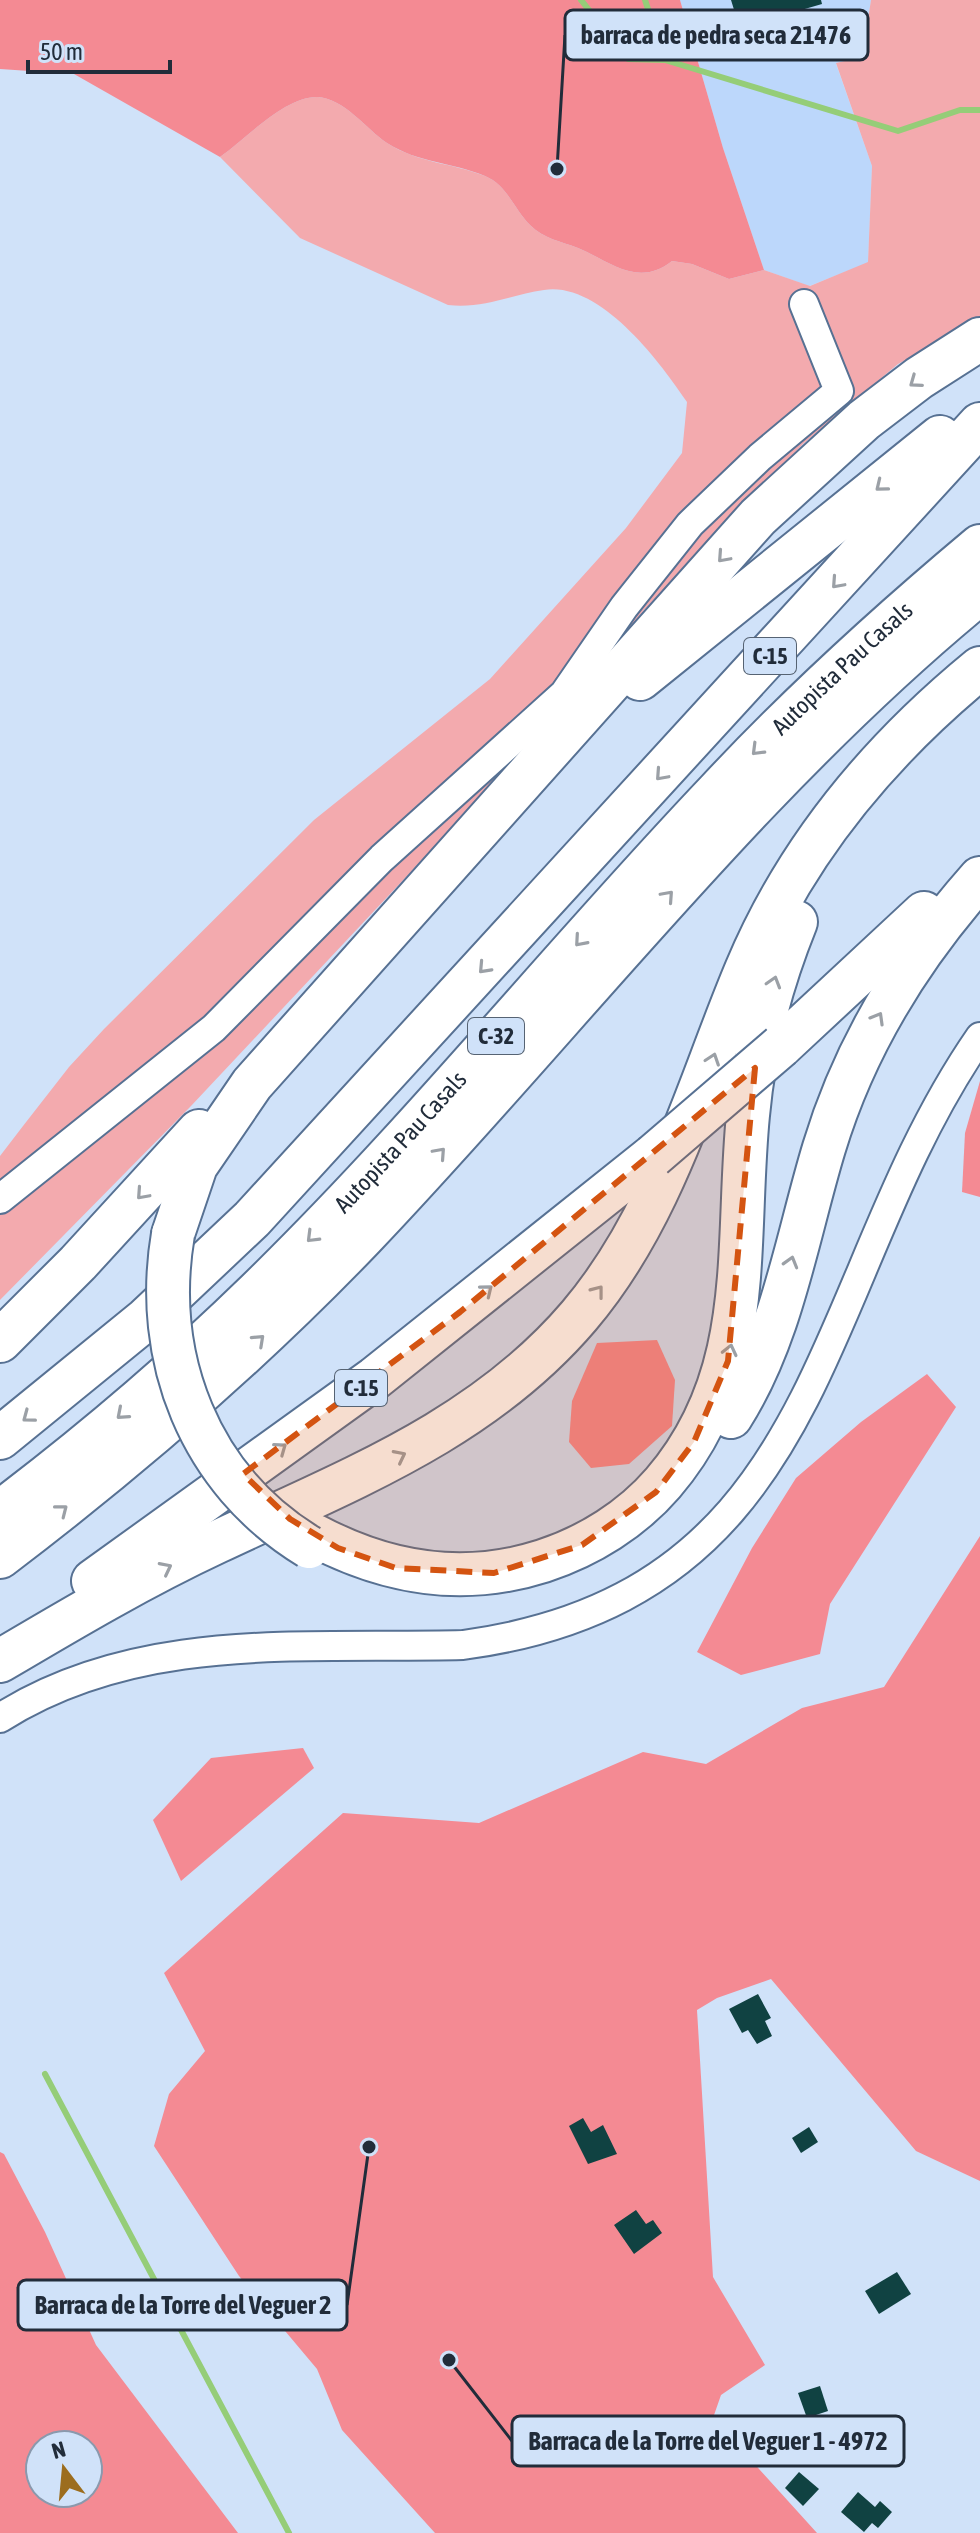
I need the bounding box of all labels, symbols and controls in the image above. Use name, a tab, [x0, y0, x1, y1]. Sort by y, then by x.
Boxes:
callout: barraca de pedra seca 21476	[565, 10, 868, 60]
text: barraca de pedra seca 21476	[581, 20, 851, 50]
scale bar	[28, 24, 170, 74]
text: 50 m	[40, 38, 83, 65]
one-way arrow	[909, 372, 923, 387]
one-way arrow	[875, 477, 890, 491]
one-way arrow	[718, 547, 733, 562]
one-way arrow	[831, 574, 846, 588]
street label: Autopista Pau Casals	[766, 596, 918, 740]
road number: C-15	[744, 638, 796, 674]
one-way arrow	[752, 741, 767, 755]
one-way arrow	[656, 766, 671, 780]
one-way arrow	[659, 891, 673, 906]
one-way arrow	[576, 931, 590, 946]
one-way arrow	[480, 958, 494, 973]
one-way arrow	[765, 976, 781, 989]
one-way arrow	[868, 1012, 884, 1027]
road number: C-32	[468, 1018, 524, 1054]
one-way arrow	[703, 1053, 719, 1067]
street label: Autopista Pau Casals	[329, 1066, 472, 1218]
one-way arrow	[430, 1148, 444, 1163]
one-way arrow	[137, 1185, 152, 1200]
one-way arrow	[307, 1228, 321, 1242]
one-way arrow	[782, 1255, 799, 1269]
one-way arrow	[478, 1285, 493, 1300]
one-way arrow	[589, 1285, 603, 1300]
one-way arrow	[249, 1335, 264, 1349]
one-way arrow	[721, 1344, 738, 1358]
road number: C-15	[335, 1370, 387, 1406]
one-way arrow	[116, 1404, 131, 1419]
one-way arrow	[22, 1408, 37, 1422]
one-way arrow	[272, 1443, 286, 1457]
one-way arrow	[392, 1451, 407, 1466]
one-way arrow	[53, 1505, 68, 1519]
one-way arrow	[157, 1562, 172, 1577]
callout: Barraca de la Torre del Veguer 2	[18, 2280, 347, 2330]
text: Barraca de la Torre del Veguer 2	[35, 2290, 331, 2320]
callout: Barraca de la Torre del Veguer 1 - 4972	[512, 2416, 904, 2466]
text: Barraca de la Torre del Veguer 1 - 4972	[528, 2426, 888, 2456]
north arrow	[24, 2429, 104, 2509]
text: N	[49, 2435, 68, 2464]

